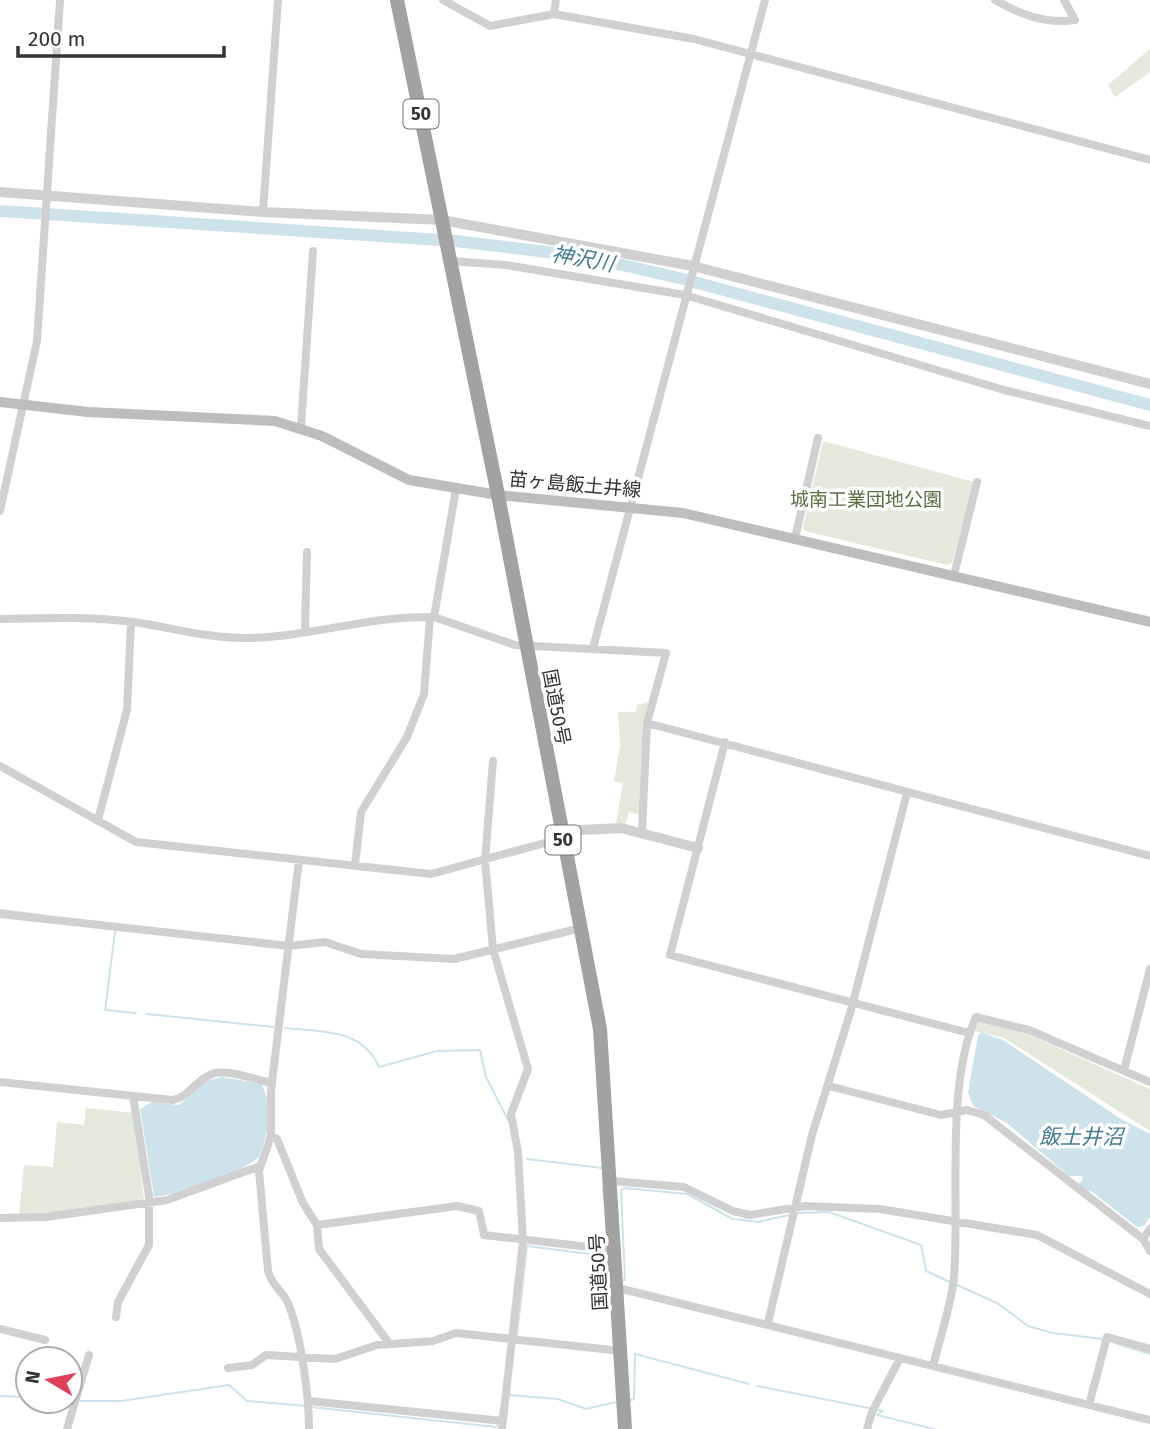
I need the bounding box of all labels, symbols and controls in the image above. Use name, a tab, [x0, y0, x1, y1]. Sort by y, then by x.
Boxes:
scale bar	[18, 14, 224, 58]
text: 200 m	[28, 26, 85, 52]
road number: 50	[404, 100, 438, 128]
water label: 神沢川	[550, 241, 618, 278]
street label: 苗ヶ島飯土井線	[508, 467, 642, 502]
park label: 城南工業団地公園	[790, 488, 942, 511]
street label: 国道50号	[538, 667, 575, 747]
road number: 50	[546, 826, 580, 854]
water label: 飯土井沼	[1039, 1124, 1126, 1150]
street label: 国道50号	[585, 1233, 612, 1311]
north arrow	[14, 1345, 84, 1415]
text: N	[20, 1369, 45, 1385]

